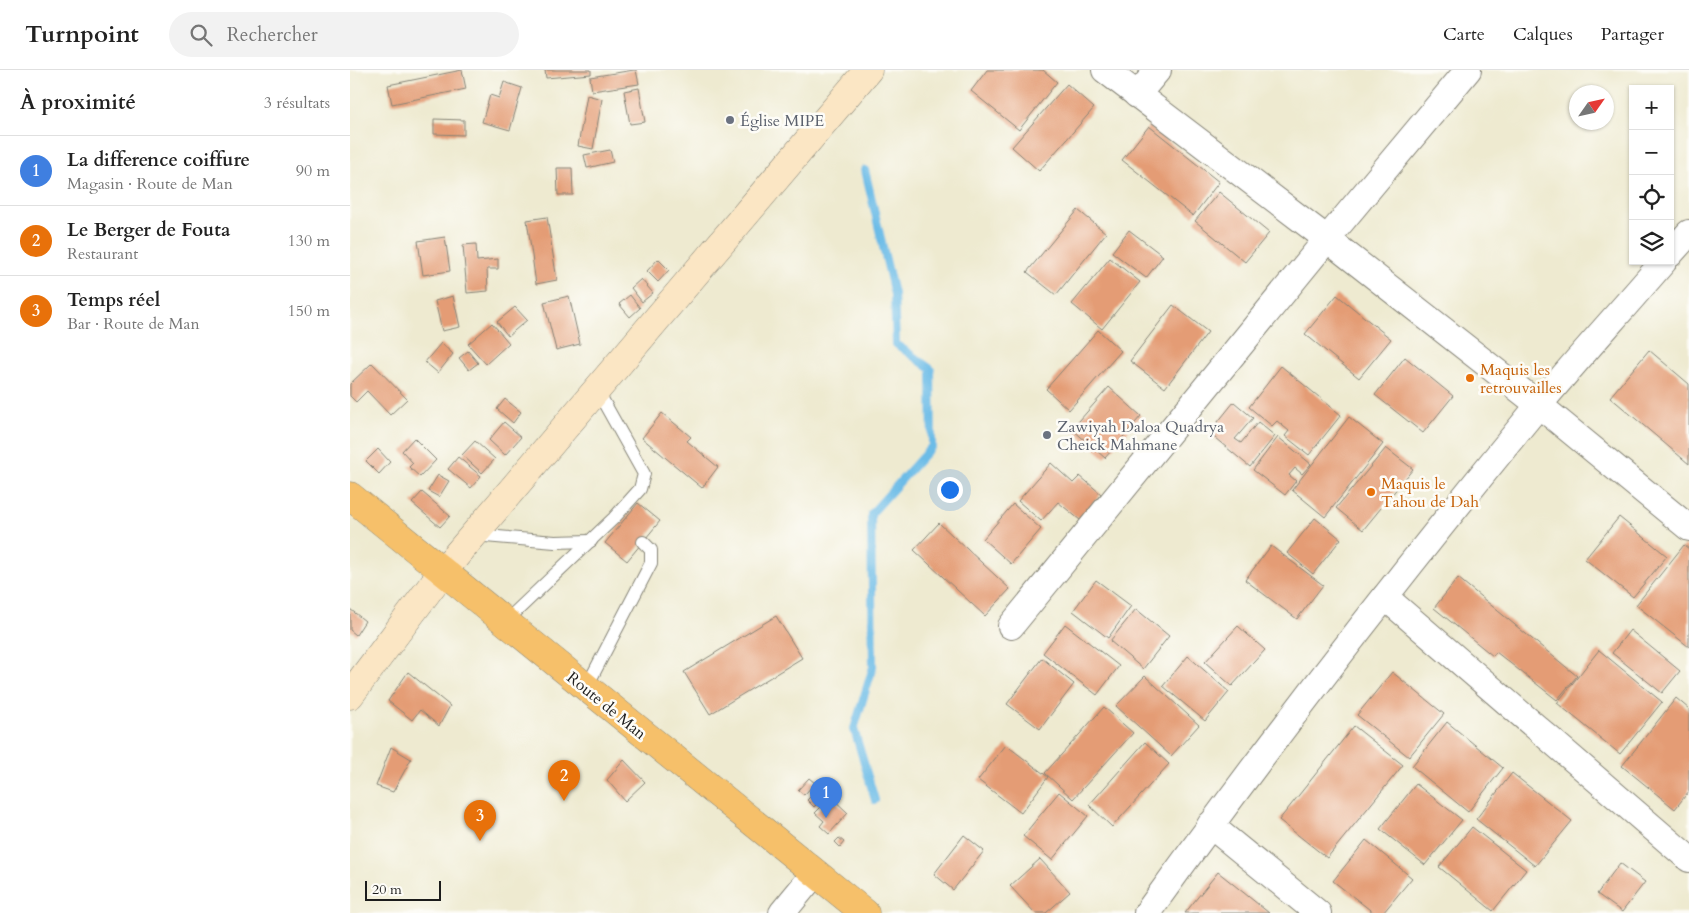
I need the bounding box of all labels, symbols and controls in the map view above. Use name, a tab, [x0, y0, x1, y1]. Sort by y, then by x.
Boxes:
search box	[169, 12, 519, 57]
text: Turnpoint	[25, 18, 139, 51]
icon: search	[187, 21, 215, 49]
text: Rechercher	[227, 22, 318, 48]
text: Carte	[1443, 22, 1485, 47]
text: Calques	[1513, 22, 1573, 47]
text: Partager	[1601, 22, 1664, 47]
north arrow	[1569, 85, 1614, 130]
map controls	[1629, 85, 1674, 265]
button: +	[1629, 85, 1674, 130]
text: À proximité	[20, 88, 136, 117]
text: 3 résultats	[264, 92, 330, 114]
place label: Église MIPE	[740, 110, 824, 132]
marker: Église MIPE	[724, 114, 736, 126]
button: −	[1629, 130, 1674, 175]
text: La difference coiffure	[67, 147, 250, 173]
text: 1	[32, 160, 40, 182]
text: 90 m	[296, 160, 330, 182]
text: Magasin · Route de Man	[67, 173, 233, 195]
button: locate	[1629, 175, 1674, 220]
text: Le Berger de Fouta	[67, 217, 230, 243]
button: layers	[1629, 220, 1674, 265]
text: 2	[32, 230, 40, 252]
text: 130 m	[288, 230, 330, 252]
text: Restaurant	[67, 243, 138, 265]
text: Temps réel	[67, 287, 160, 313]
text: 3	[32, 300, 40, 322]
text: 150 m	[288, 300, 330, 322]
text: Bar · Route de Man	[67, 313, 200, 335]
place label: Maquis les retrouvailles	[1480, 359, 1562, 399]
marker: Maquis les retrouvailles	[1464, 372, 1476, 384]
place label: Zawiyah Daloa Quadrya Cheick Mahmane	[1057, 416, 1224, 456]
marker: Zawiyah Daloa Quadrya Cheick Mahmane	[1041, 429, 1053, 441]
place label: Maquis le Tahou de Dah	[1381, 473, 1479, 513]
your location	[937, 477, 963, 503]
marker: Maquis le Tahou de Dah	[1365, 486, 1377, 498]
street label: Route de Man	[562, 667, 651, 745]
pin: 2	[548, 760, 580, 801]
pin: 1	[810, 777, 842, 818]
pin: 3	[464, 800, 496, 841]
scale bar	[365, 878, 441, 901]
text: 20 m	[372, 880, 402, 899]

